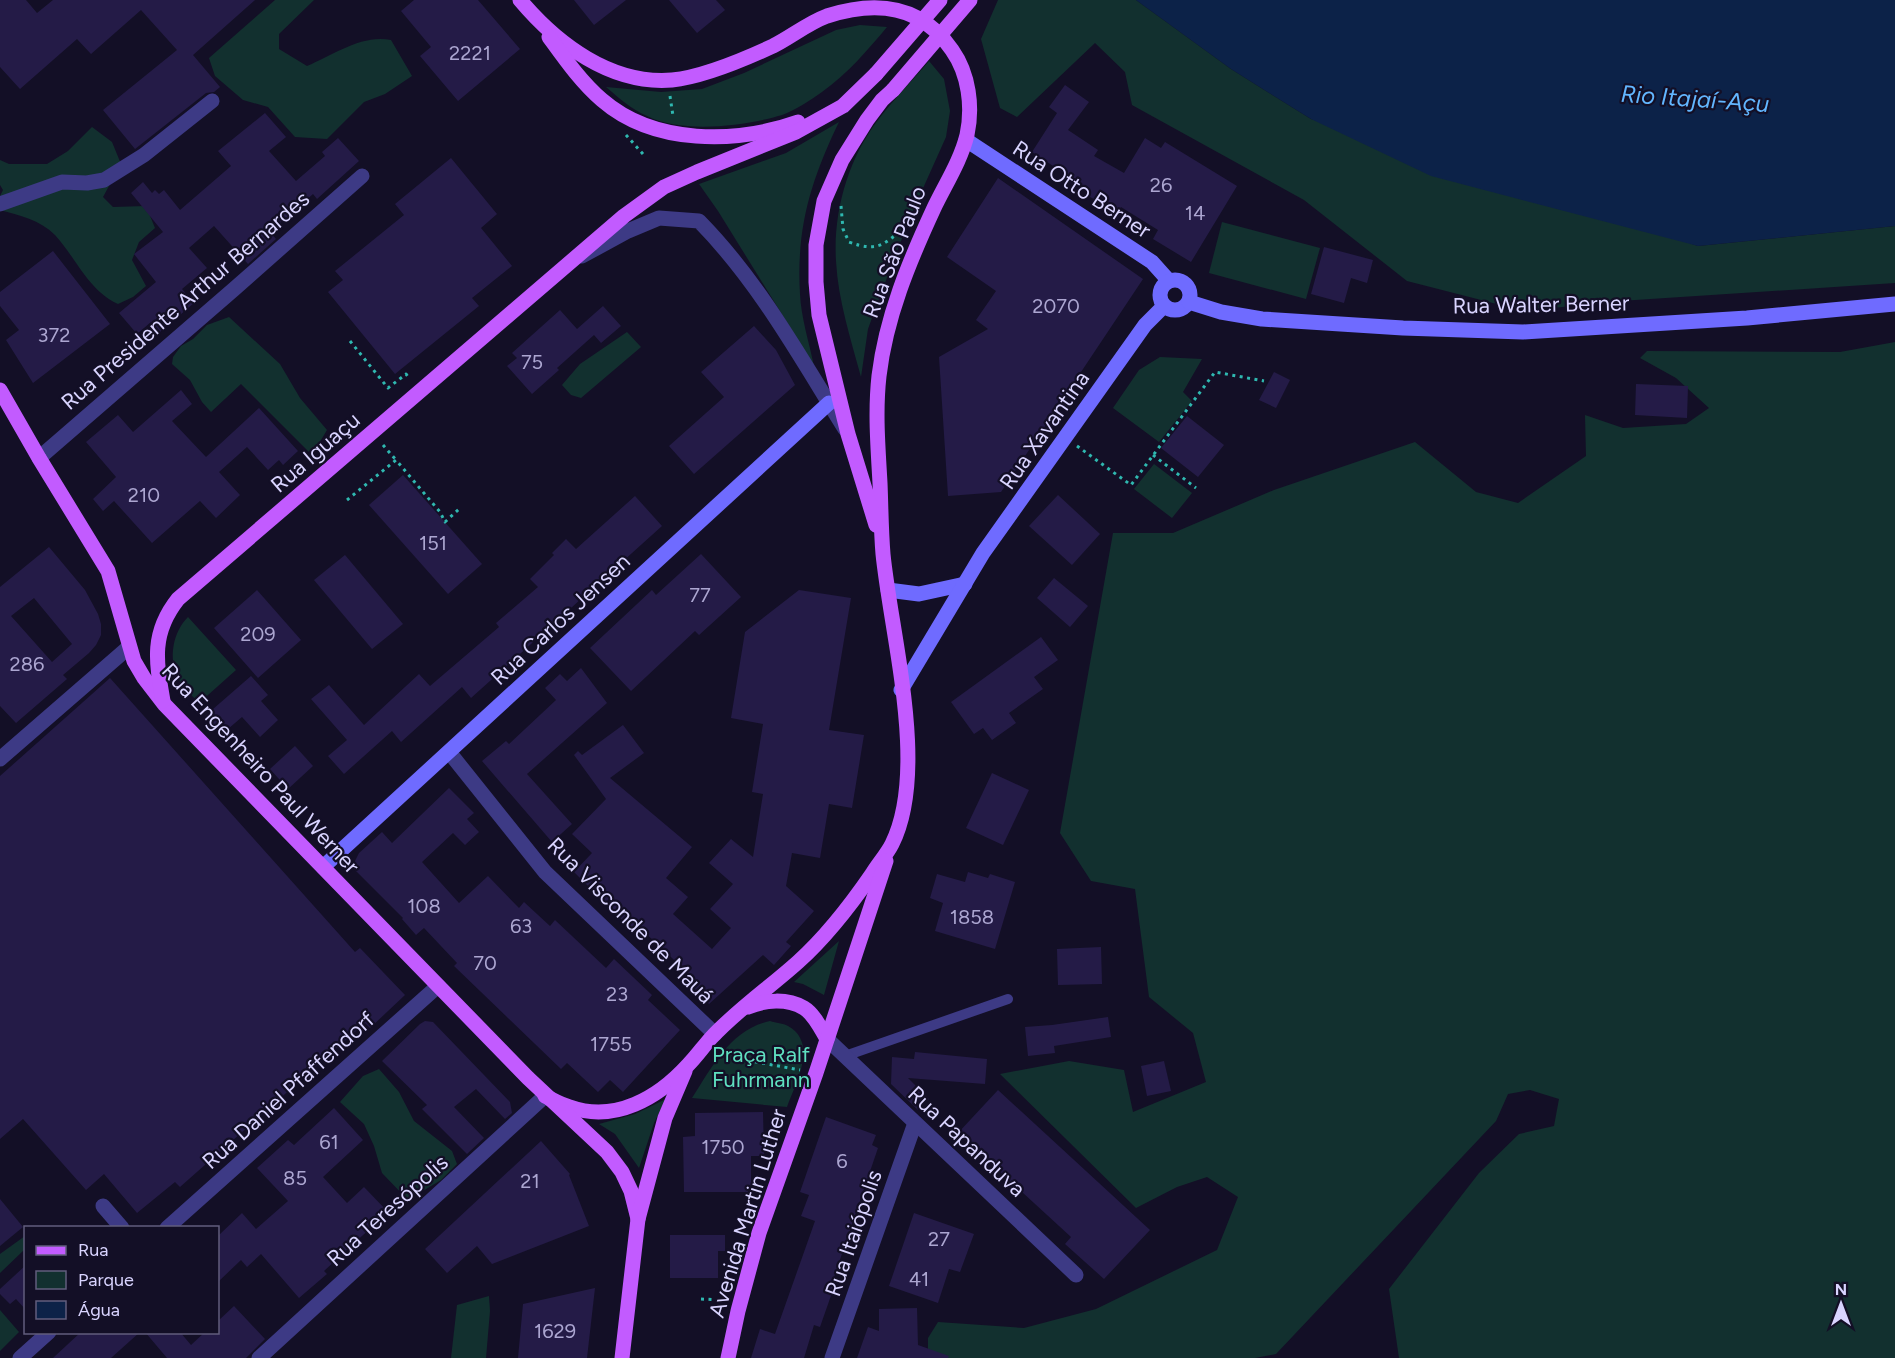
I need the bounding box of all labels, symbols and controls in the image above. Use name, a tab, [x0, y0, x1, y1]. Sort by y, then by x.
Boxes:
house number: 2221	[449, 41, 491, 65]
water label: Rio Itajaí-Açu	[1620, 79, 1770, 118]
street label: Rua Otto Berner	[1008, 135, 1156, 244]
house number: 26	[1150, 173, 1172, 197]
street label: Rua São Paulo	[857, 182, 932, 322]
street label: Rua Presidente Arthur Bernardes	[56, 185, 315, 416]
house number: 14	[1185, 201, 1205, 225]
street label: Rua Walter Berner	[1452, 289, 1630, 320]
house number: 2070	[1032, 294, 1080, 318]
house number: 372	[38, 323, 70, 347]
house number: 75	[521, 350, 543, 374]
street label: Rua Xavantina	[994, 366, 1095, 495]
street label: Rua Iguaçu	[265, 406, 365, 498]
house number: 210	[128, 483, 160, 507]
house number: 151	[419, 531, 447, 555]
street label: Rua Carlos Jensen	[485, 548, 636, 691]
house number: 77	[689, 583, 711, 607]
house number: 209	[240, 622, 276, 646]
house number: 286	[10, 652, 44, 676]
street label: Rua Engenheiro Paul Werner	[156, 658, 366, 880]
street label: Rua Visconde de Mauá	[542, 832, 719, 1009]
house number: 108	[407, 894, 441, 918]
house number: 1858	[950, 905, 994, 929]
house number: 63	[510, 914, 532, 938]
house number: 70	[473, 951, 497, 975]
house number: 23	[606, 982, 628, 1006]
street label: Rua Daniel Pfaffendorf	[197, 1005, 381, 1175]
house number: 1755	[590, 1032, 632, 1056]
park label: Praça Ralf Fuhrmann	[712, 1041, 811, 1093]
street label: Rua Papanduva	[902, 1080, 1031, 1203]
street label: Avenida Martin Luther	[703, 1105, 792, 1321]
house number: 61	[319, 1130, 339, 1154]
house number: 1750	[701, 1135, 745, 1159]
street label: Rua Teresópolis	[321, 1149, 454, 1272]
house number: 6	[836, 1149, 848, 1173]
house number: 85	[283, 1166, 307, 1190]
street label: Rua Itaiópolis	[819, 1166, 888, 1300]
house number: 21	[520, 1169, 540, 1193]
legend	[24, 1226, 219, 1334]
house number: 27	[928, 1227, 950, 1251]
text: Rua	[78, 1239, 109, 1261]
house number: 41	[909, 1267, 929, 1291]
text: Parque	[78, 1269, 134, 1291]
north arrow	[1811, 1274, 1871, 1334]
text: N	[1835, 1280, 1847, 1299]
text: Água	[78, 1299, 120, 1321]
house number: 1629	[534, 1319, 576, 1343]

